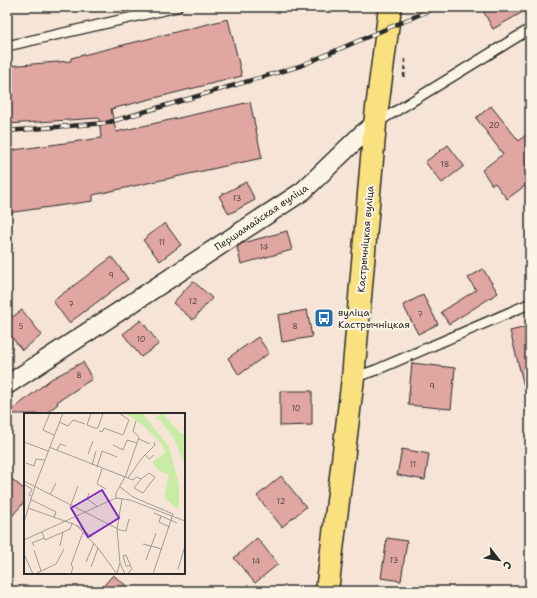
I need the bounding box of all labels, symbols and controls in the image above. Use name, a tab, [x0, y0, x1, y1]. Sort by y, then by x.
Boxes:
house number: 20	[489, 120, 499, 131]
house number: 18	[441, 159, 449, 170]
street label: Першамайская вуліца	[212, 181, 311, 254]
street label: Кастрычніцкая вуліца	[354, 184, 377, 293]
house number: 13	[233, 193, 241, 204]
house number: 11	[159, 237, 165, 248]
house number: 14	[260, 242, 269, 253]
house number: 9	[108, 270, 114, 281]
house number: 12	[189, 296, 198, 307]
house number: 7	[68, 299, 74, 310]
place label: вуліца Кастрычніцкая	[338, 306, 410, 331]
bus stop icon: вуліца Кастрычніцкая	[313, 307, 335, 329]
house number: 7	[417, 309, 423, 320]
house number: 5	[19, 321, 24, 332]
house number: 8	[292, 321, 298, 332]
house number: 10	[137, 334, 145, 345]
house number: 8	[76, 370, 82, 381]
house number: 9	[429, 381, 435, 392]
house number: 10	[292, 403, 300, 414]
inset map	[24, 413, 185, 574]
house number: 11	[410, 459, 416, 470]
house number: 12	[277, 496, 286, 507]
north arrow	[479, 540, 519, 580]
house number: 13	[390, 555, 398, 566]
house number: 14	[252, 556, 261, 567]
text: С	[499, 558, 515, 572]

